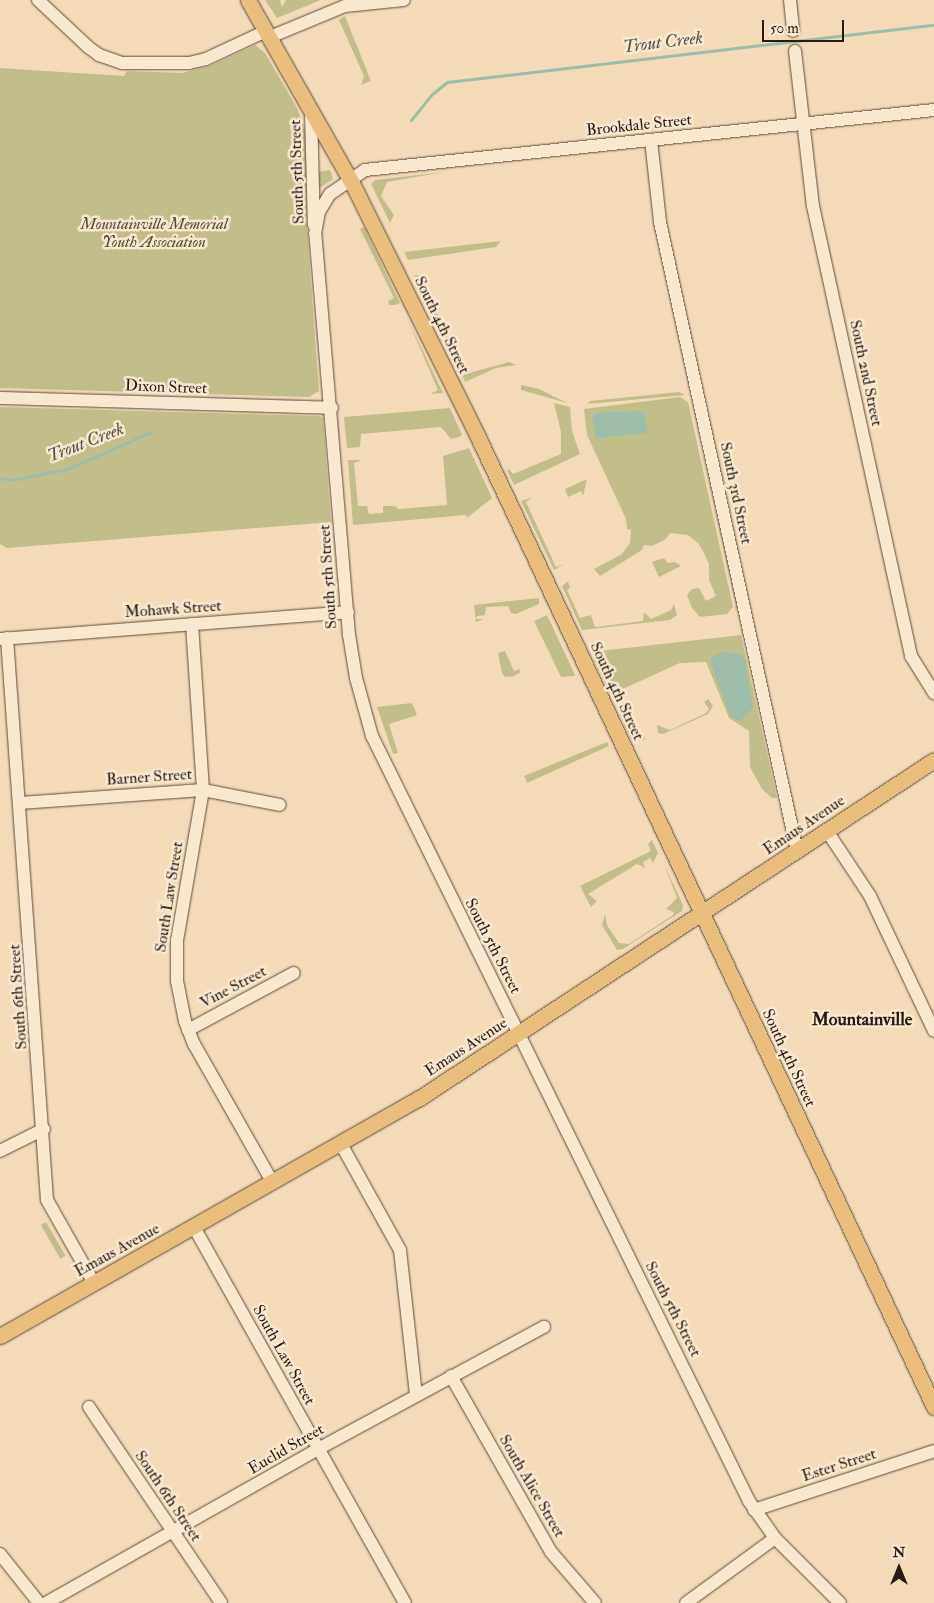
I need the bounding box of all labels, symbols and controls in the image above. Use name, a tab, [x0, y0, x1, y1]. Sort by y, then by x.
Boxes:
scale bar	[764, 10, 846, 42]
text: 50 m	[770, 19, 799, 38]
water label: Trout Creek	[622, 27, 704, 59]
street label: Brookdale Street	[585, 110, 693, 140]
street label: South 5th Street	[286, 120, 308, 224]
park label: Mountainville Memorial Youth Association	[81, 214, 227, 252]
street label: South 4th Street	[410, 273, 474, 377]
street label: South 2nd Street	[845, 318, 887, 428]
street label: Dixon Street	[125, 376, 207, 398]
water label: Trout Creek	[45, 419, 127, 467]
street label: South 3rd Street	[716, 440, 756, 546]
street label: South 5th Street	[315, 524, 341, 630]
street label: Mohawk Street	[124, 596, 222, 622]
street label: South 4th Street	[586, 639, 648, 743]
street label: Barner Street	[106, 764, 192, 790]
street label: Emaus Avenue	[760, 791, 848, 859]
street label: South Law Street	[151, 840, 187, 954]
street label: South 5th Street	[461, 895, 525, 997]
street label: South 6th Street	[5, 944, 31, 1050]
street label: Vine Street	[197, 962, 269, 1012]
street label: South 4th Street	[758, 1006, 820, 1110]
district label: Mountainville	[812, 1009, 912, 1031]
street label: Emaus Avenue	[421, 1013, 511, 1081]
street label: Emaus Avenue	[71, 1219, 163, 1281]
street label: South 5th Street	[641, 1258, 705, 1360]
street label: South Law Street	[249, 1302, 319, 1408]
street label: Euclid Street	[245, 1420, 327, 1478]
street label: South Alice Street	[495, 1431, 569, 1541]
street label: Ester Street	[800, 1444, 878, 1486]
street label: South 6th Street	[131, 1447, 205, 1545]
north arrow	[874, 1543, 924, 1593]
text: N	[893, 1544, 905, 1561]

